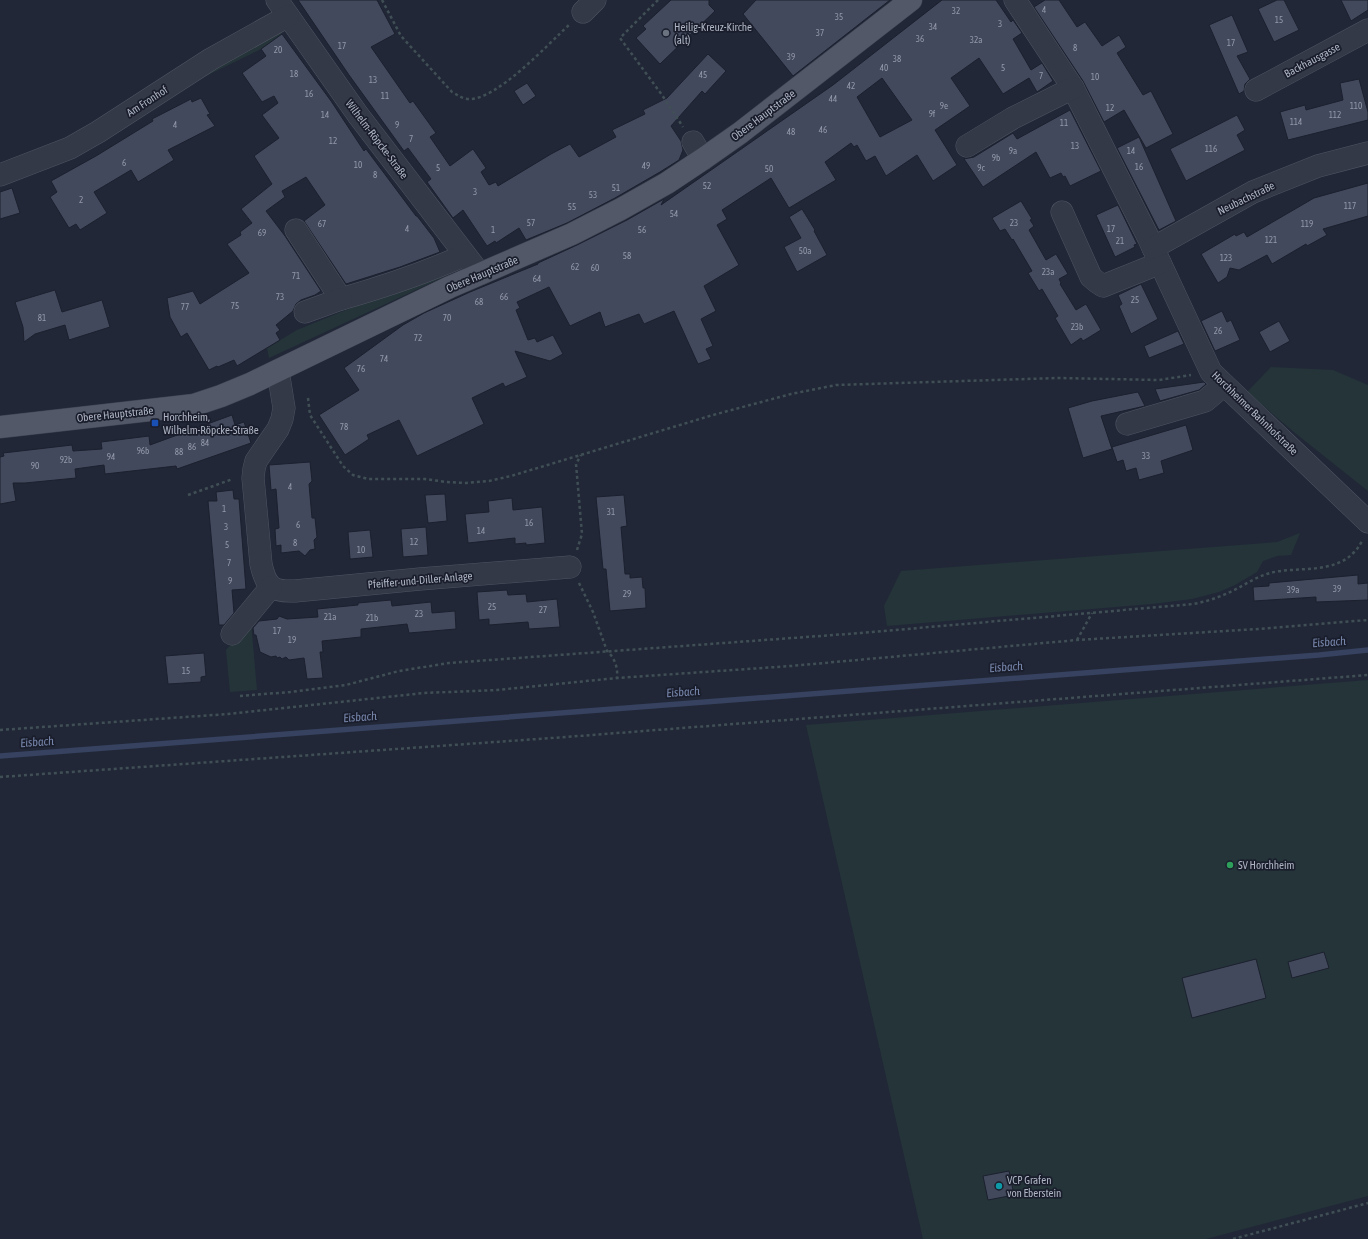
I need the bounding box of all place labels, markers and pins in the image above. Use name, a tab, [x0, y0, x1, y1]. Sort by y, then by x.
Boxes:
place label: Heilig-Kreuz-Kirche (alt)	[674, 21, 752, 46]
marker: Heilig-Kreuz-Kirche (alt)	[661, 28, 671, 38]
place label: Horchheim, Wilhelm-Röpcke-Straße	[163, 411, 259, 436]
marker: Horchheim, Wilhelm-Röpcke-Straße	[150, 418, 160, 428]
place label: SV Horchheim	[1238, 859, 1295, 871]
marker: SV Horchheim	[1225, 860, 1235, 870]
place label: VCP Grafen von Eberstein	[1007, 1174, 1061, 1199]
marker: VCP Grafen von Eberstein	[994, 1181, 1004, 1191]

